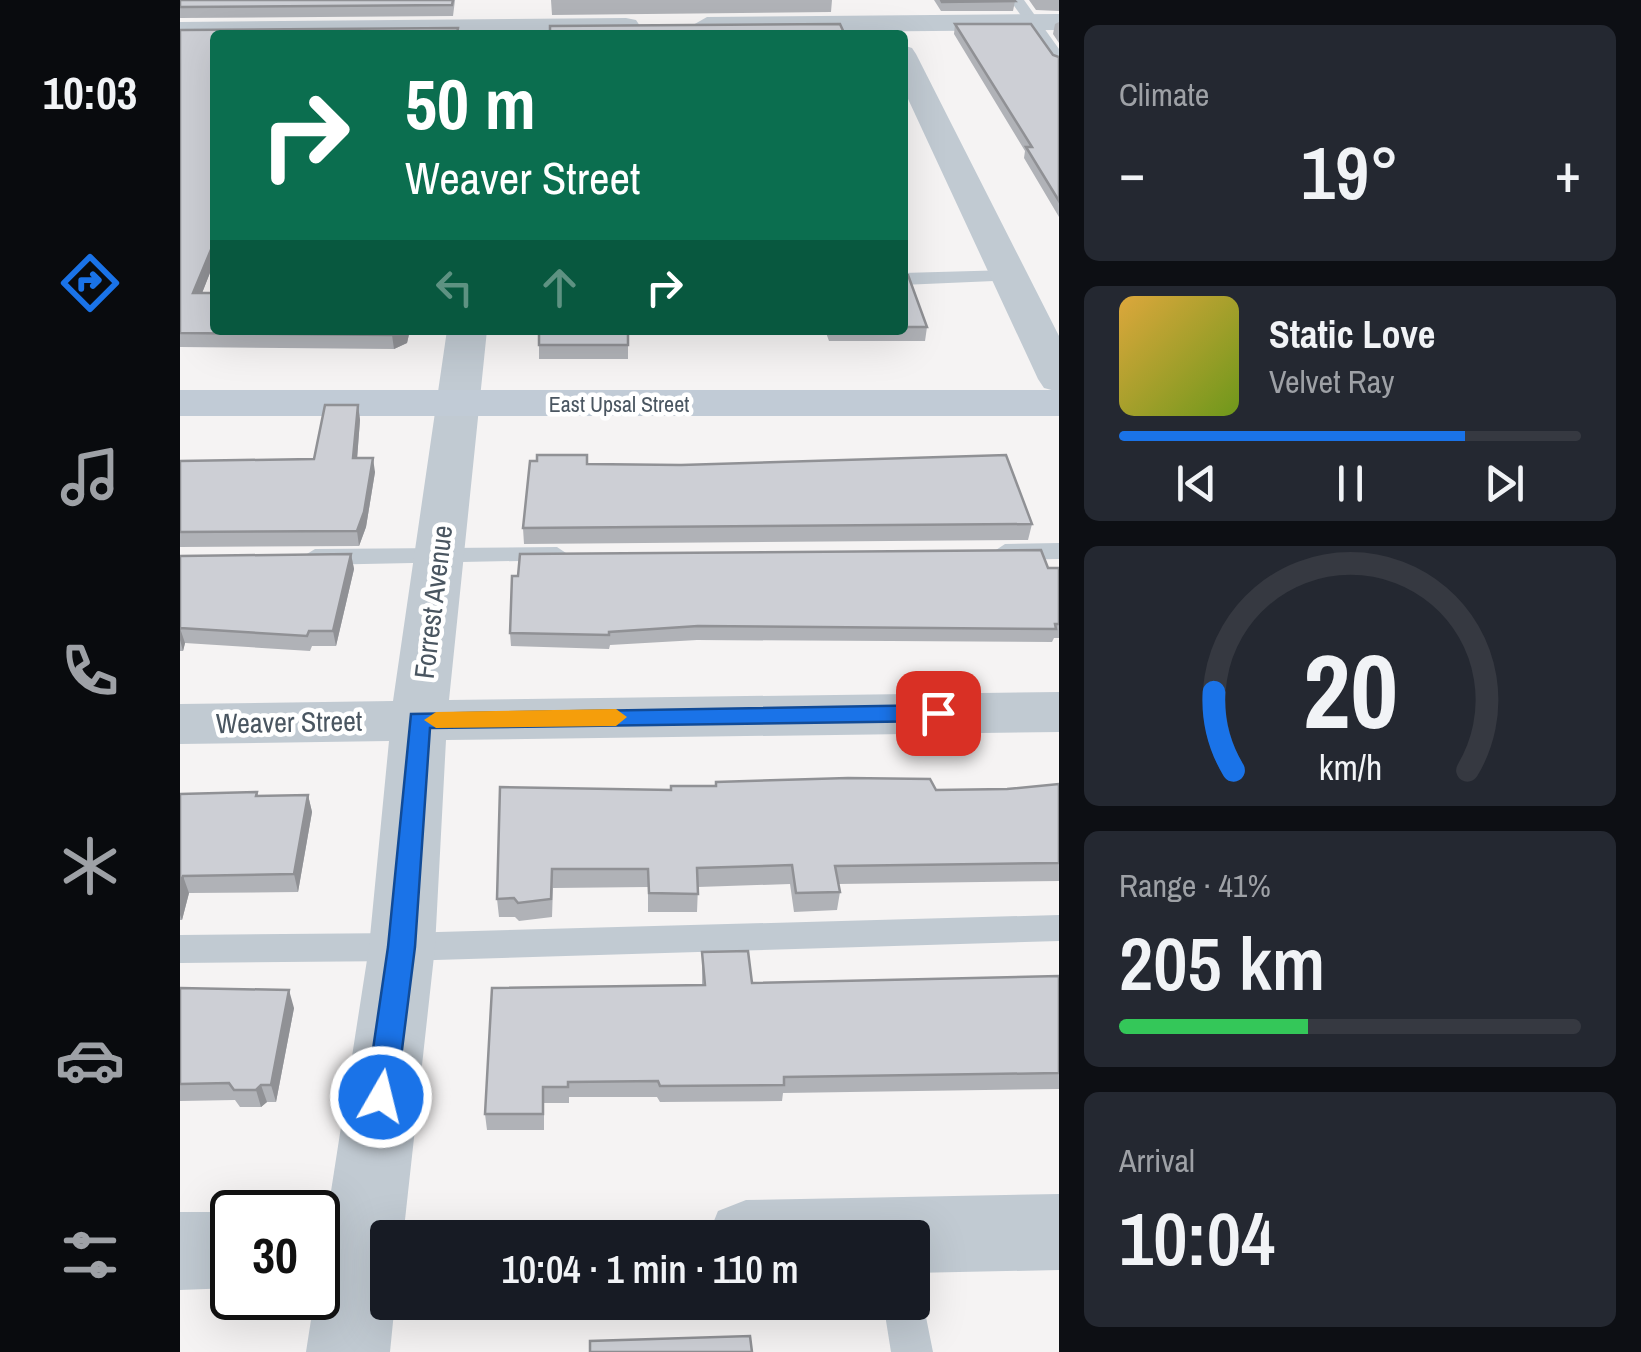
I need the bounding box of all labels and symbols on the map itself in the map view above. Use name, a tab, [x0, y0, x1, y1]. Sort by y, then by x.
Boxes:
street label: East Upsal Street	[549, 389, 689, 419]
street label: Forrest Avenue	[405, 523, 461, 681]
pin	[896, 671, 981, 756]
street label: Weaver Street	[215, 702, 363, 742]
position arrow	[329, 1045, 433, 1149]
speed limit sign: 30	[210, 1190, 340, 1320]

